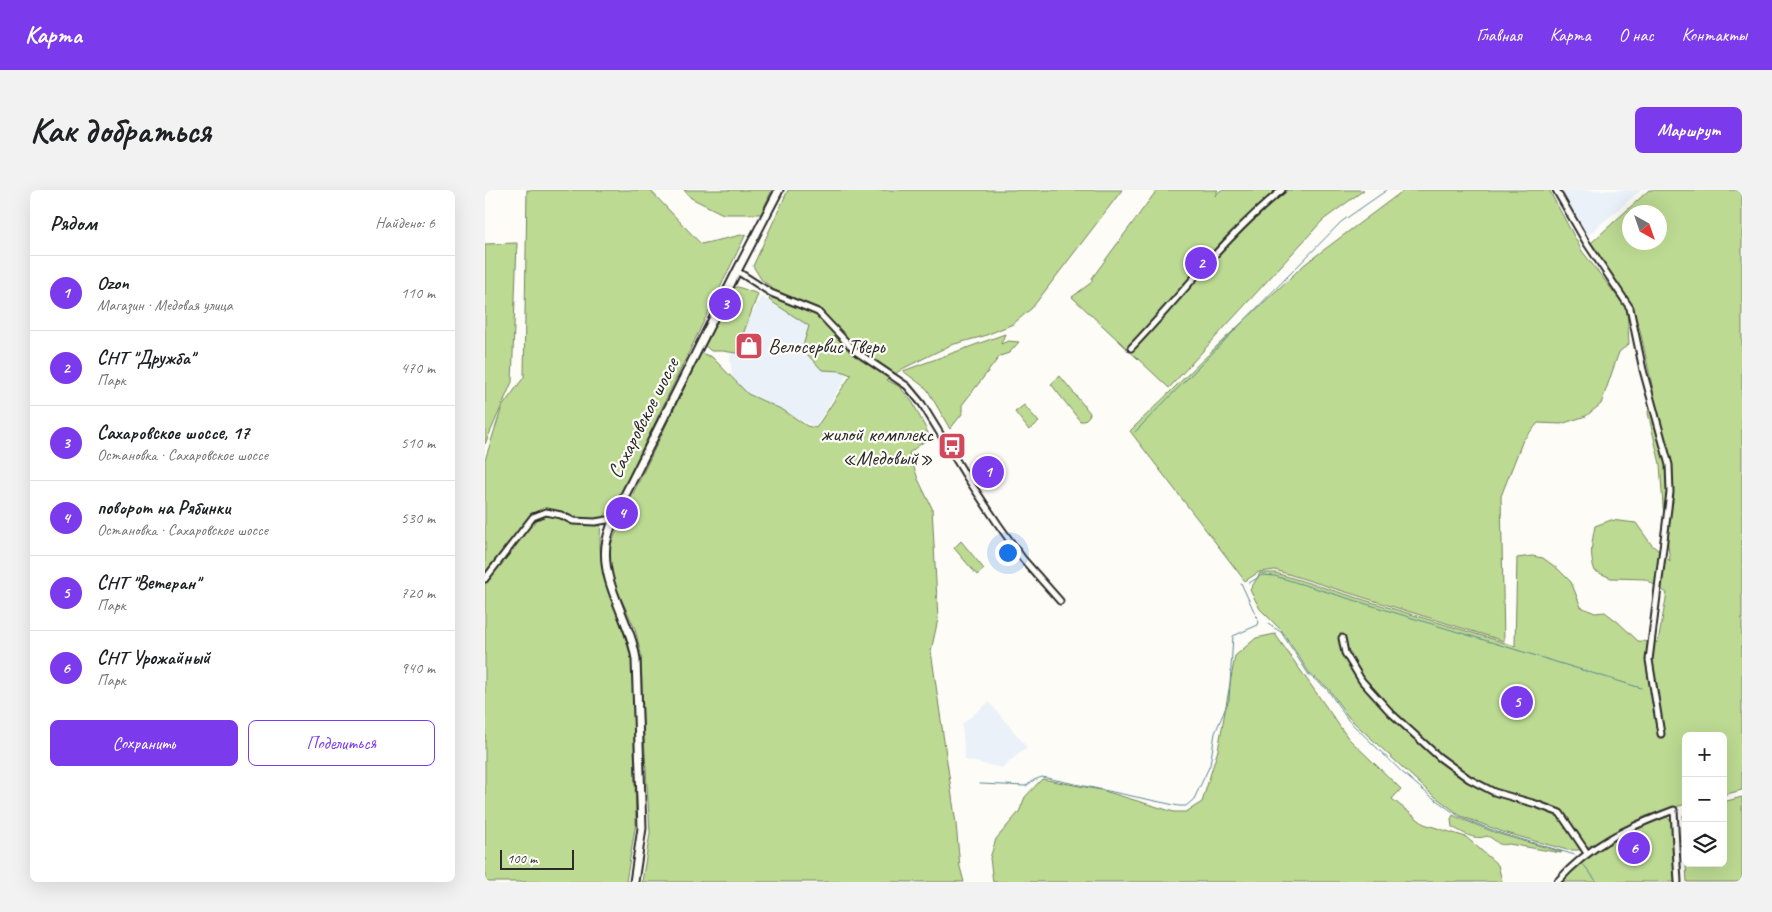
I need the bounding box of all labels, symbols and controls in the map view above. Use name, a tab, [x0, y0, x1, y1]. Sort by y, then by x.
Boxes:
text: Карта	[25, 20, 82, 50]
text: Главная	[1477, 24, 1522, 46]
text: Карта	[1550, 24, 1591, 46]
text: О нас	[1619, 24, 1654, 46]
text: Контакты	[1682, 24, 1747, 46]
button: Маршрут	[1635, 107, 1742, 153]
text: Как добраться	[30, 108, 211, 153]
north arrow	[1622, 205, 1667, 250]
text: Рядом	[50, 210, 97, 236]
text: Найдено: 6	[375, 213, 435, 233]
pin: 2	[1185, 244, 1217, 282]
text: Ozon	[97, 271, 129, 295]
text: 1	[62, 283, 70, 303]
text: 110 m	[401, 283, 435, 303]
pin: 3	[709, 285, 741, 323]
text: Магазин · Медовая улица	[97, 295, 233, 315]
shop icon: Велосервис Тверь	[734, 331, 764, 361]
place label: Велосервис Тверь	[768, 333, 886, 359]
text: СНТ "Дружба"	[97, 346, 194, 370]
street label: Сахаровское шоссе	[602, 352, 685, 483]
text: 2	[62, 358, 70, 378]
text: 470 m	[401, 358, 435, 378]
text: Парк	[97, 370, 126, 390]
text: Сахаровское шоссе, 17	[97, 421, 249, 445]
place label: жилой комплекс «Медовый»	[821, 421, 934, 471]
bus stop icon: жилой комплекс «Медовый»	[937, 431, 967, 461]
text: 3	[62, 433, 70, 453]
text: 510 m	[401, 433, 435, 453]
text: Остановка · Сахаровское шоссе	[97, 445, 268, 465]
pin: 1	[972, 453, 1004, 491]
pin: 4	[606, 494, 638, 532]
text: поворот на Рябинки	[97, 496, 230, 520]
text: 4	[62, 508, 70, 528]
text: 530 m	[401, 508, 435, 528]
text: Остановка · Сахаровское шоссе	[97, 520, 268, 540]
your location	[995, 540, 1021, 566]
text: СНТ "Ветеран"	[97, 571, 200, 595]
text: 5	[63, 583, 69, 603]
text: 720 m	[401, 583, 435, 603]
text: Парк	[97, 595, 126, 615]
text: СНТ Урожайный	[97, 646, 210, 670]
text: 6	[62, 658, 70, 678]
text: 940 m	[401, 658, 435, 678]
text: Парк	[97, 670, 126, 690]
pin: 5	[1501, 683, 1533, 721]
button: Сохранить	[50, 720, 238, 766]
button: Поделиться	[248, 720, 435, 766]
map controls	[1682, 732, 1727, 867]
button: +	[1682, 732, 1727, 777]
button: −	[1682, 777, 1727, 822]
button: layers	[1682, 822, 1727, 867]
pin: 6	[1618, 829, 1650, 867]
scale bar	[500, 847, 574, 870]
text: 100 m	[507, 850, 537, 867]

